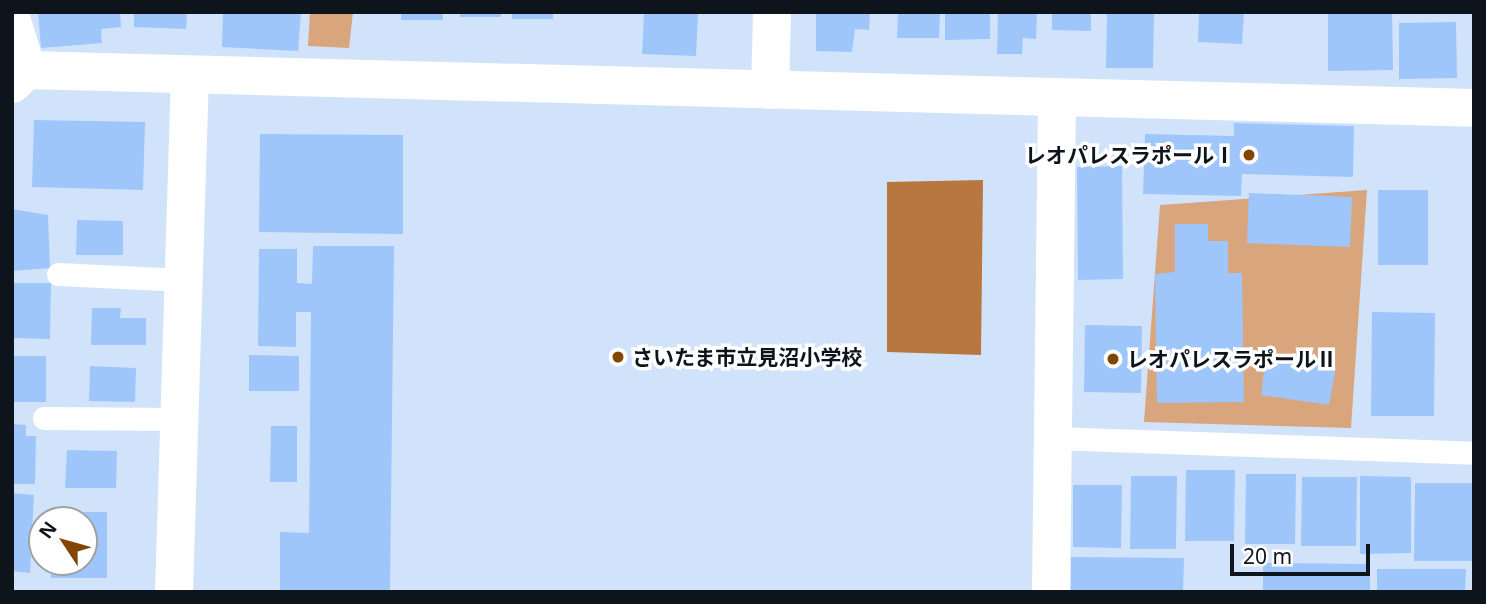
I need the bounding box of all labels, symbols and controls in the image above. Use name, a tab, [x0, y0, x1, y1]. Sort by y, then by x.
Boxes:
place label: レオパレスラポールⅠ	[1025, 142, 1235, 168]
marker: レオパレスラポールⅠ	[1241, 147, 1257, 163]
place label: さいたま市立見沼小学校	[632, 344, 863, 370]
place label: レオパレスラポールⅡ	[1127, 346, 1337, 372]
marker: さいたま市立見沼小学校	[610, 349, 626, 365]
marker: レオパレスラポールⅡ	[1105, 351, 1121, 367]
north arrow	[28, 506, 98, 576]
text: N	[33, 516, 63, 544]
scale bar	[1234, 530, 1374, 574]
text: 20 m	[1243, 542, 1292, 570]

